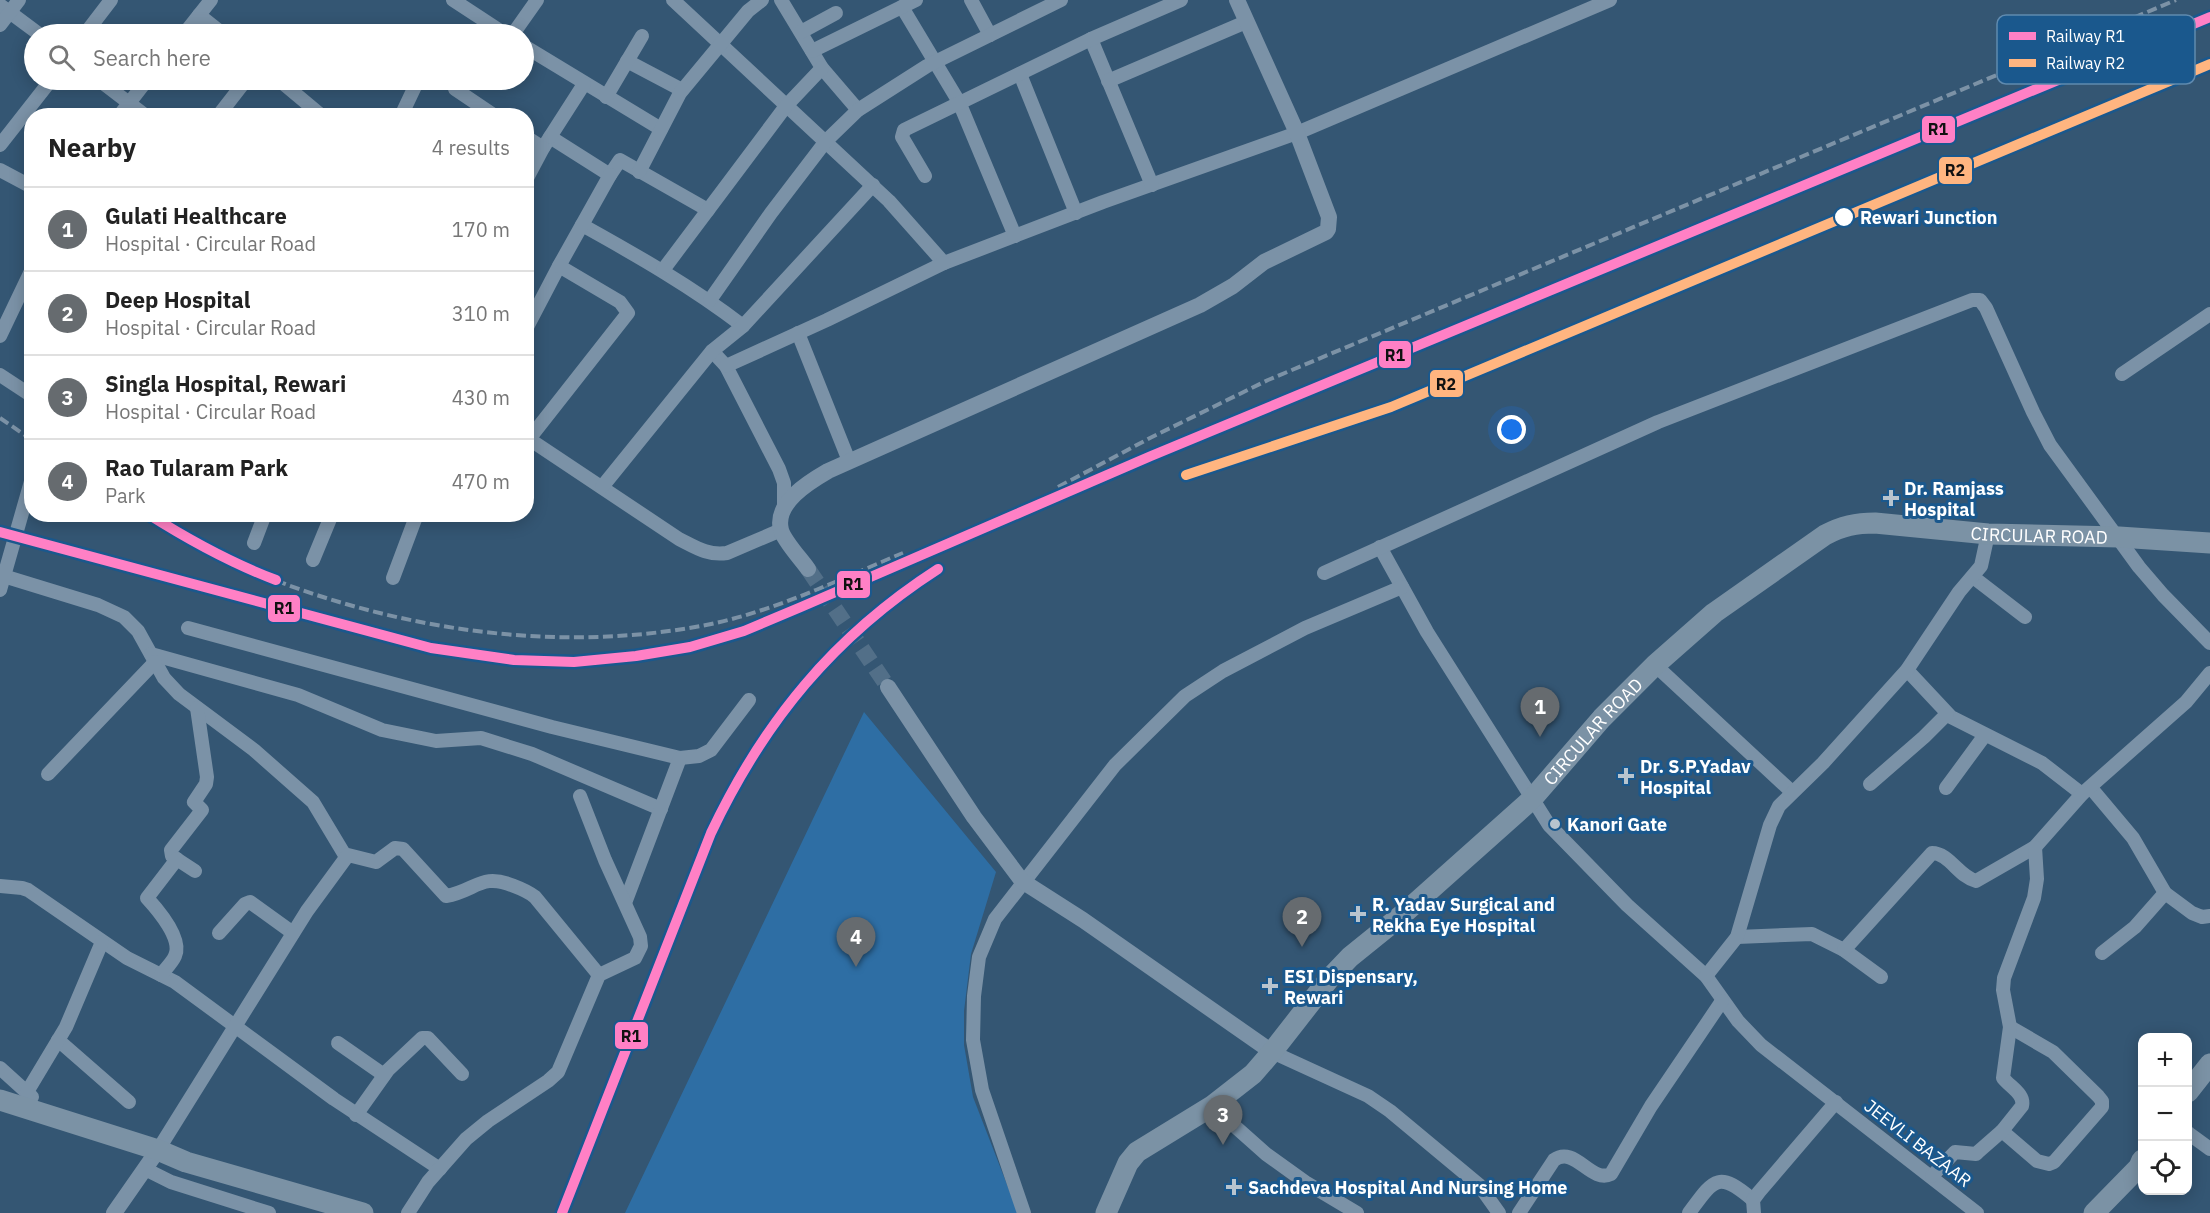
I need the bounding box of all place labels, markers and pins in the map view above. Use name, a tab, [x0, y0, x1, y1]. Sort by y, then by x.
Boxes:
marker: Rewari Junction	[1833, 206, 1855, 228]
place label: Rewari Junction	[1860, 206, 1997, 229]
place label: Dr. Ramjass Hospital	[1904, 477, 2004, 521]
marker: Dr. Ramjass Hospital	[1882, 489, 1900, 507]
pin: 1	[1520, 688, 1560, 737]
place label: Dr. S.P.Yadav Hospital	[1640, 755, 1751, 799]
marker: Dr. S.P.Yadav Hospital	[1617, 767, 1635, 785]
place label: Kanori Gate	[1567, 813, 1667, 836]
marker: Kanori Gate	[1548, 817, 1562, 831]
place label: R. Yadav Surgical and Rekha Eye Hospital	[1372, 893, 1555, 937]
pin: 2	[1282, 898, 1322, 947]
marker: R. Yadav Surgical and Rekha Eye Hospital	[1349, 905, 1367, 923]
pin: 4	[836, 918, 876, 967]
place label: ESI Dispensary, Rewari	[1284, 965, 1418, 1009]
marker: ESI Dispensary, Rewari	[1261, 977, 1279, 995]
pin: 3	[1204, 1096, 1242, 1145]
place label: Sachdeva Hospital And Nursing Home	[1248, 1176, 1567, 1199]
marker: Sachdeva Hospital And Nursing Home	[1225, 1178, 1243, 1196]

